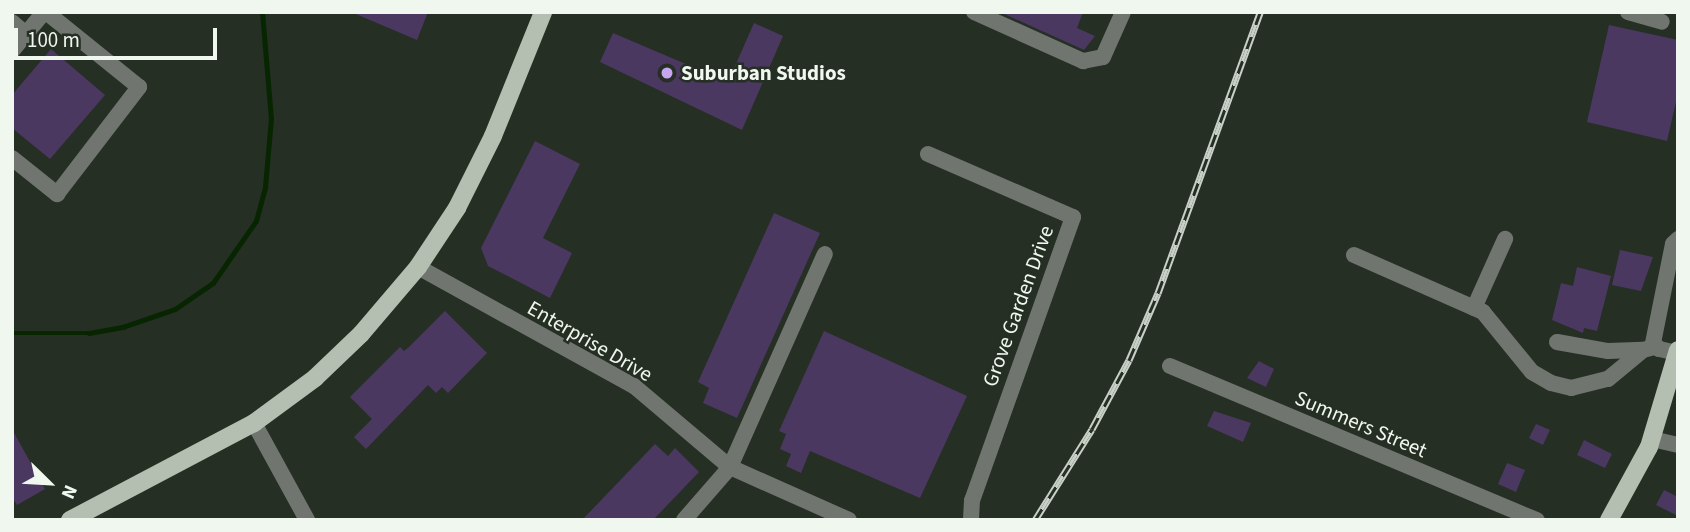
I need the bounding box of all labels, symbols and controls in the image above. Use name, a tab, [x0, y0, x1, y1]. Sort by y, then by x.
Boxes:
scale bar	[18, 14, 220, 58]
text: 100 m	[27, 25, 80, 55]
place label: Suburban Studios	[681, 60, 846, 86]
marker: Suburban Studios	[659, 65, 675, 81]
street label: Grove Garden Drive	[977, 222, 1059, 390]
street label: Enterprise Drive	[523, 295, 657, 387]
street label: Summers Street	[1291, 385, 1431, 463]
north arrow	[14, 448, 84, 518]
text: N	[54, 480, 84, 503]

